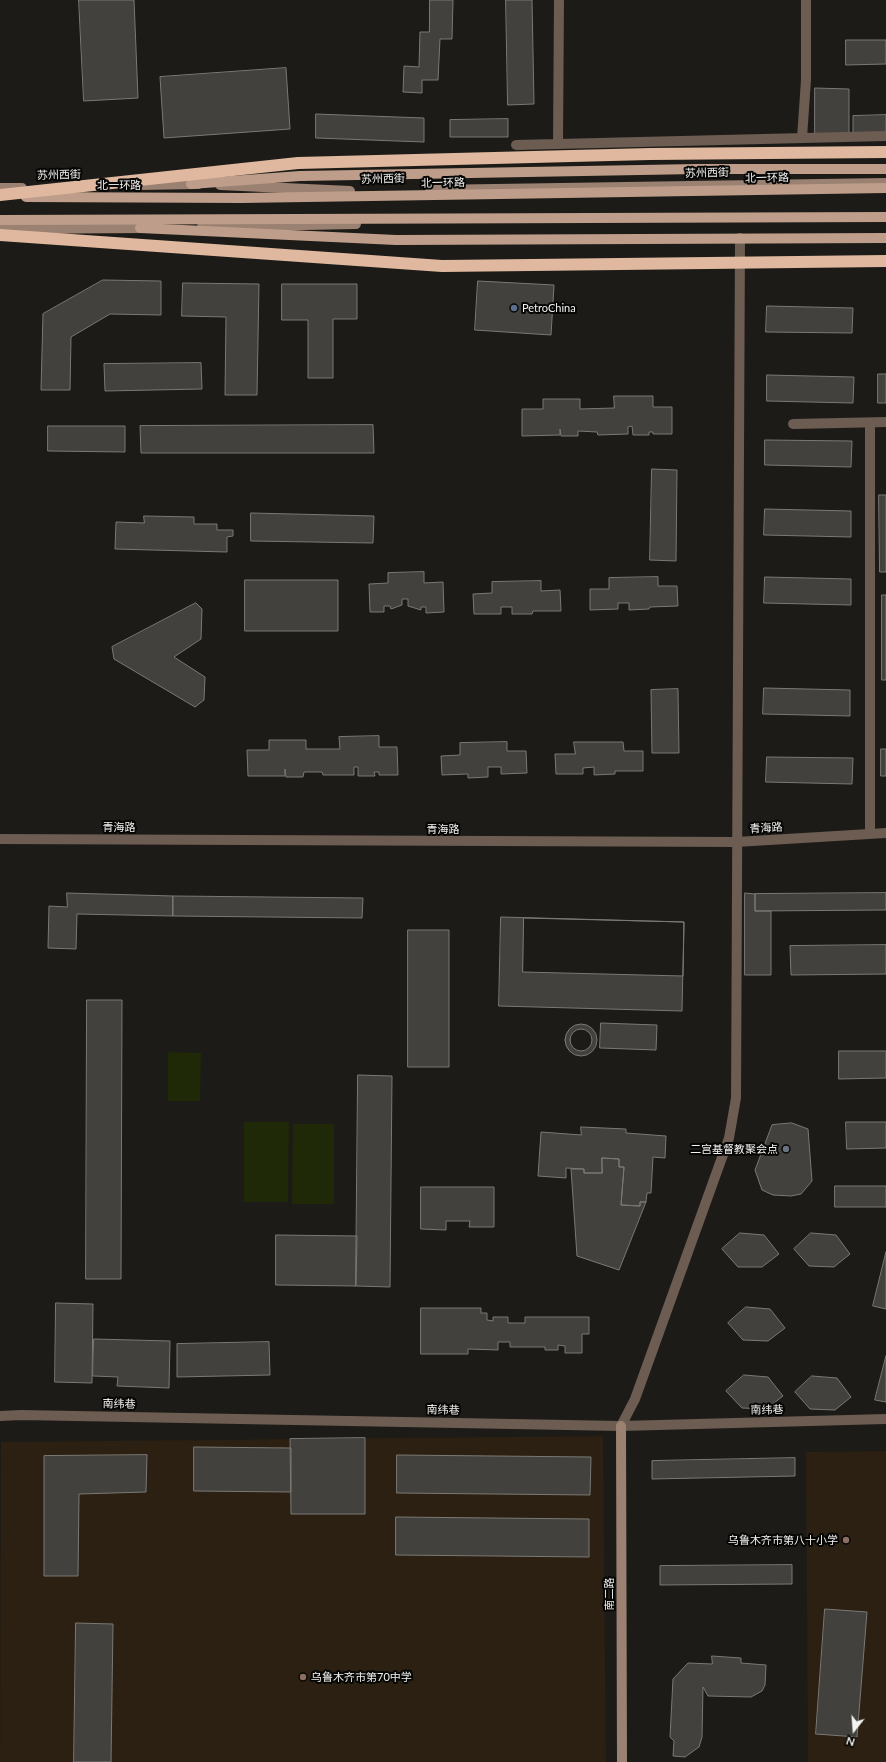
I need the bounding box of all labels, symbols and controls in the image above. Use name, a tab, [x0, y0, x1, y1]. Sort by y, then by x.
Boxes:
street label: 苏州西街	[685, 166, 729, 180]
street label: 苏州西街	[37, 168, 81, 182]
street label: 北一环路	[745, 171, 789, 185]
street label: 苏州西街	[361, 172, 405, 186]
street label: 北一环路	[421, 176, 465, 190]
street label: 北一环路	[97, 178, 141, 192]
place label: PetroChina	[522, 301, 576, 315]
marker: PetroChina	[509, 303, 519, 313]
street label: 青海路	[103, 820, 135, 834]
street label: 青海路	[749, 820, 783, 836]
street label: 青海路	[427, 822, 459, 836]
place label: 二宫基督教聚会点	[690, 1142, 778, 1156]
marker: 二宫基督教聚会点	[781, 1144, 791, 1154]
street label: 南纬巷	[102, 1397, 136, 1411]
street label: 南纬巷	[426, 1403, 460, 1417]
street label: 南纬巷	[750, 1403, 784, 1417]
place label: 乌鲁木齐市第八十小学	[728, 1533, 838, 1547]
marker: 乌鲁木齐市第八十小学	[841, 1535, 851, 1545]
street label: 南二路	[602, 1578, 616, 1610]
place label: 乌鲁木齐市第70中学	[311, 1670, 412, 1684]
marker: 乌鲁木齐市第70中学	[298, 1672, 308, 1682]
north arrow	[834, 1710, 874, 1750]
text: N	[844, 1734, 856, 1749]

